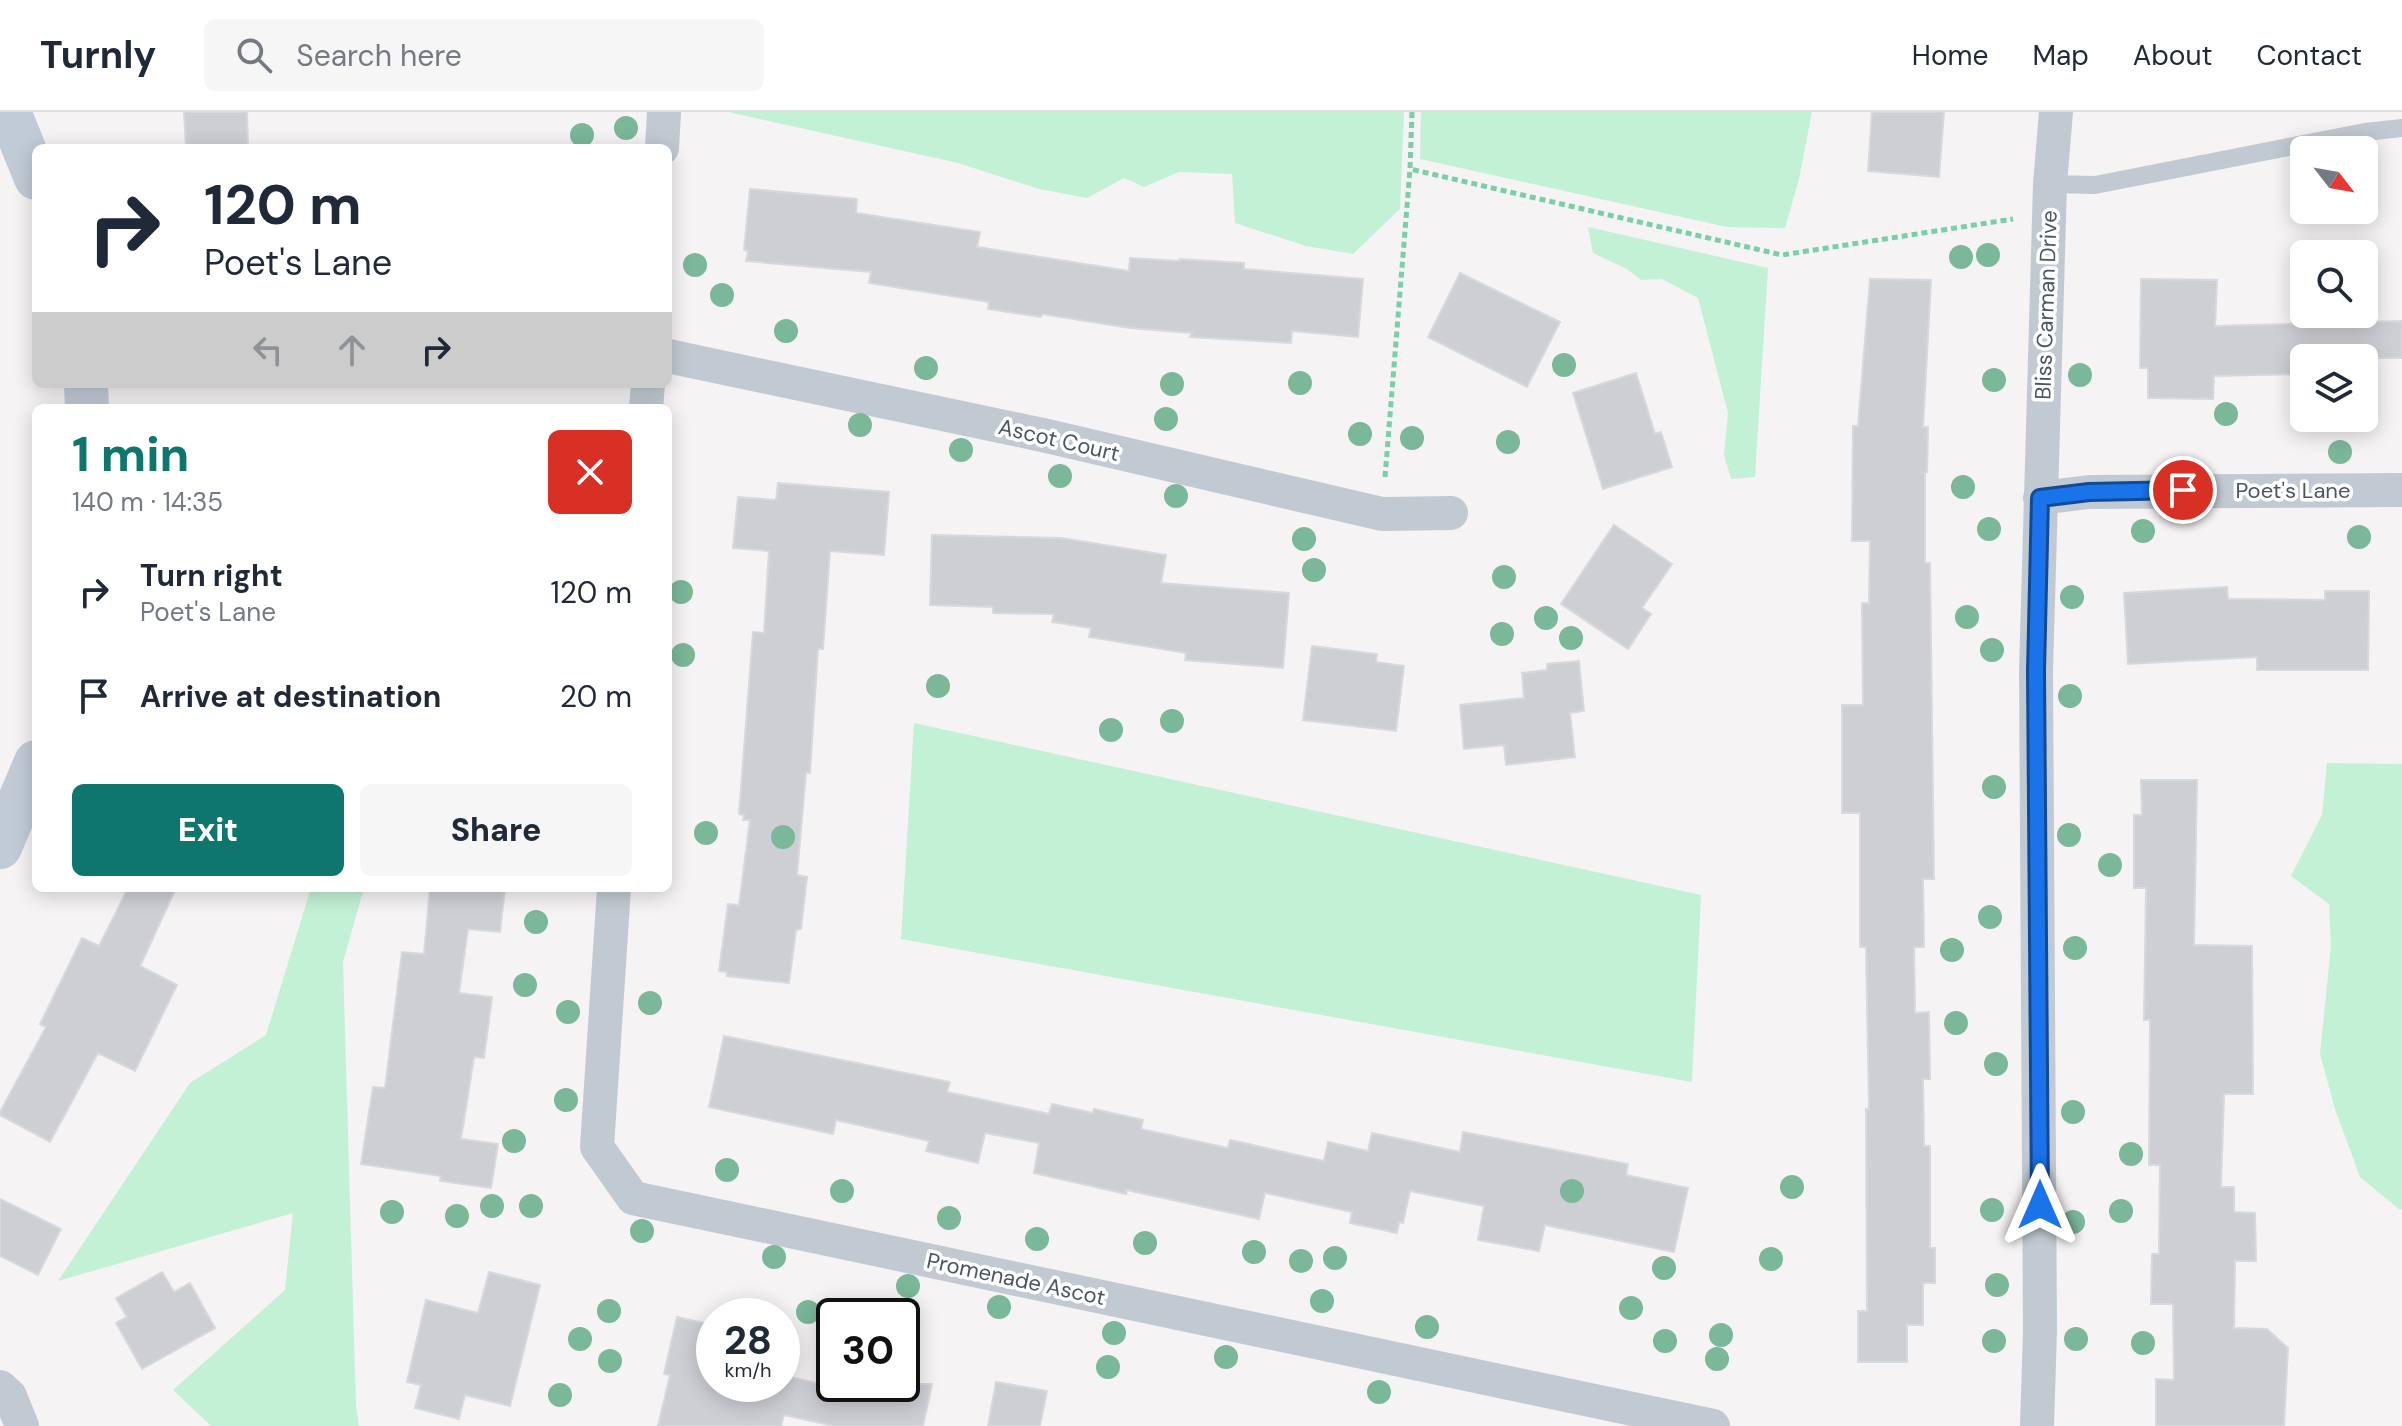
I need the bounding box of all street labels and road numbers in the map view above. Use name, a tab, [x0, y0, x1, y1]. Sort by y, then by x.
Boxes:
street label: Bliss Carman Drive	[2028, 210, 2064, 400]
street label: Ascot Court	[996, 412, 1122, 468]
street label: Poet's Lane	[2236, 476, 2351, 505]
street label: Promenade Ascot	[924, 1246, 1108, 1312]

